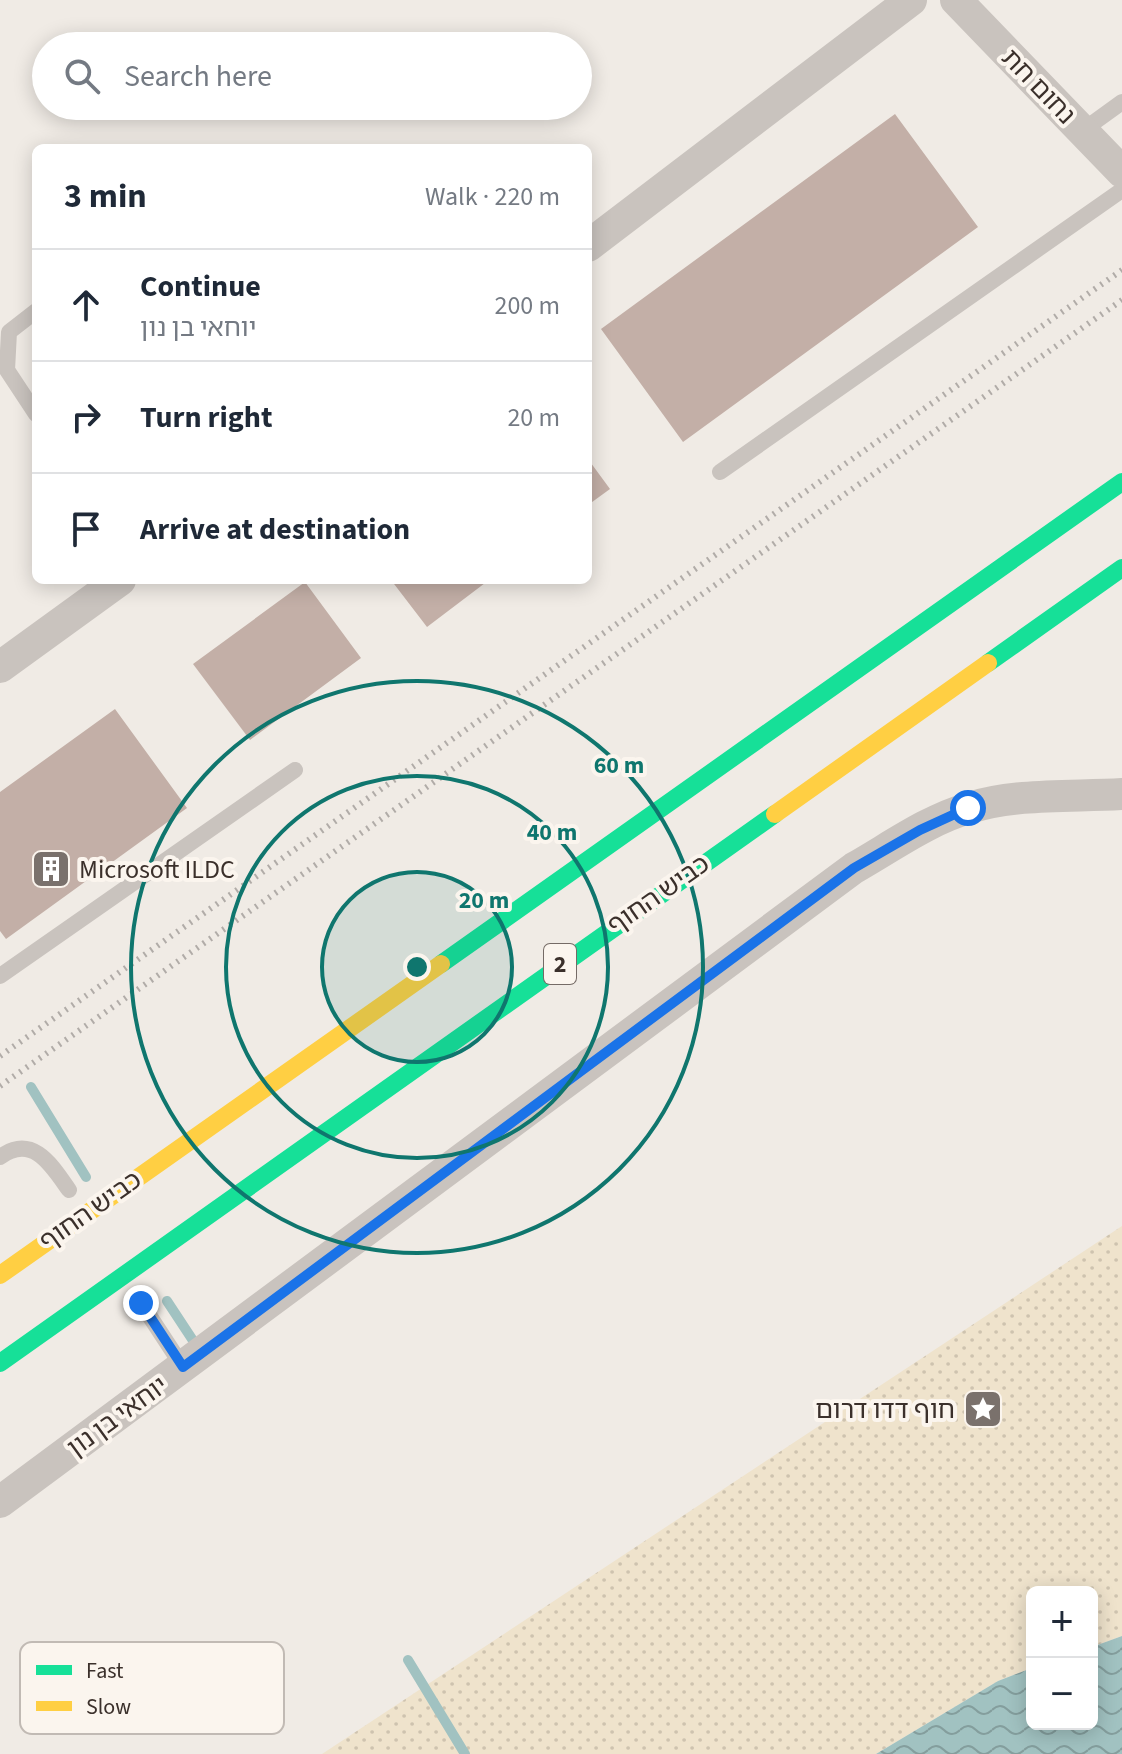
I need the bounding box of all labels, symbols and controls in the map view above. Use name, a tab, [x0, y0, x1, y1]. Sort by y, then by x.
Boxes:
search box	[32, 32, 592, 120]
street label: נחום חת	[993, 40, 1084, 133]
icon: search	[60, 54, 104, 98]
text: Search here	[124, 55, 272, 98]
text: 3 min	[64, 172, 147, 221]
text: Walk · 220 m	[425, 178, 560, 215]
text: Continue	[140, 265, 261, 308]
icon: ahead	[64, 283, 108, 327]
text: 200 m	[494, 287, 560, 324]
text: יוחאי בן נון	[140, 309, 256, 346]
icon: right	[64, 395, 108, 439]
text: Turn right	[140, 396, 272, 439]
text: 20 m	[507, 399, 560, 436]
icon: arrive	[64, 507, 108, 551]
text: Arrive at destination	[140, 508, 410, 551]
text: 60 m	[594, 748, 644, 783]
route start	[950, 790, 986, 826]
text: 40 m	[527, 815, 577, 850]
street label: כביש החוף	[600, 846, 717, 943]
building icon: Microsoft ILDC	[30, 848, 72, 890]
place label: Microsoft ILDC	[79, 851, 235, 888]
text: 20 m	[459, 883, 509, 918]
road number: 2	[544, 944, 576, 984]
centre of rings	[403, 953, 431, 981]
street label: כביש החוף	[32, 1162, 149, 1259]
route end	[123, 1285, 159, 1321]
street label: יוחאי בן נון	[59, 1367, 175, 1466]
place icon: חוף דדו דרום	[962, 1388, 1004, 1430]
place label: חוף דדו דרום	[815, 1391, 955, 1428]
map controls	[1026, 1586, 1098, 1730]
button: +	[1026, 1586, 1098, 1658]
legend	[20, 1642, 284, 1734]
text: Fast	[86, 1655, 124, 1687]
button: −	[1026, 1658, 1098, 1730]
text: Slow	[86, 1691, 131, 1723]

